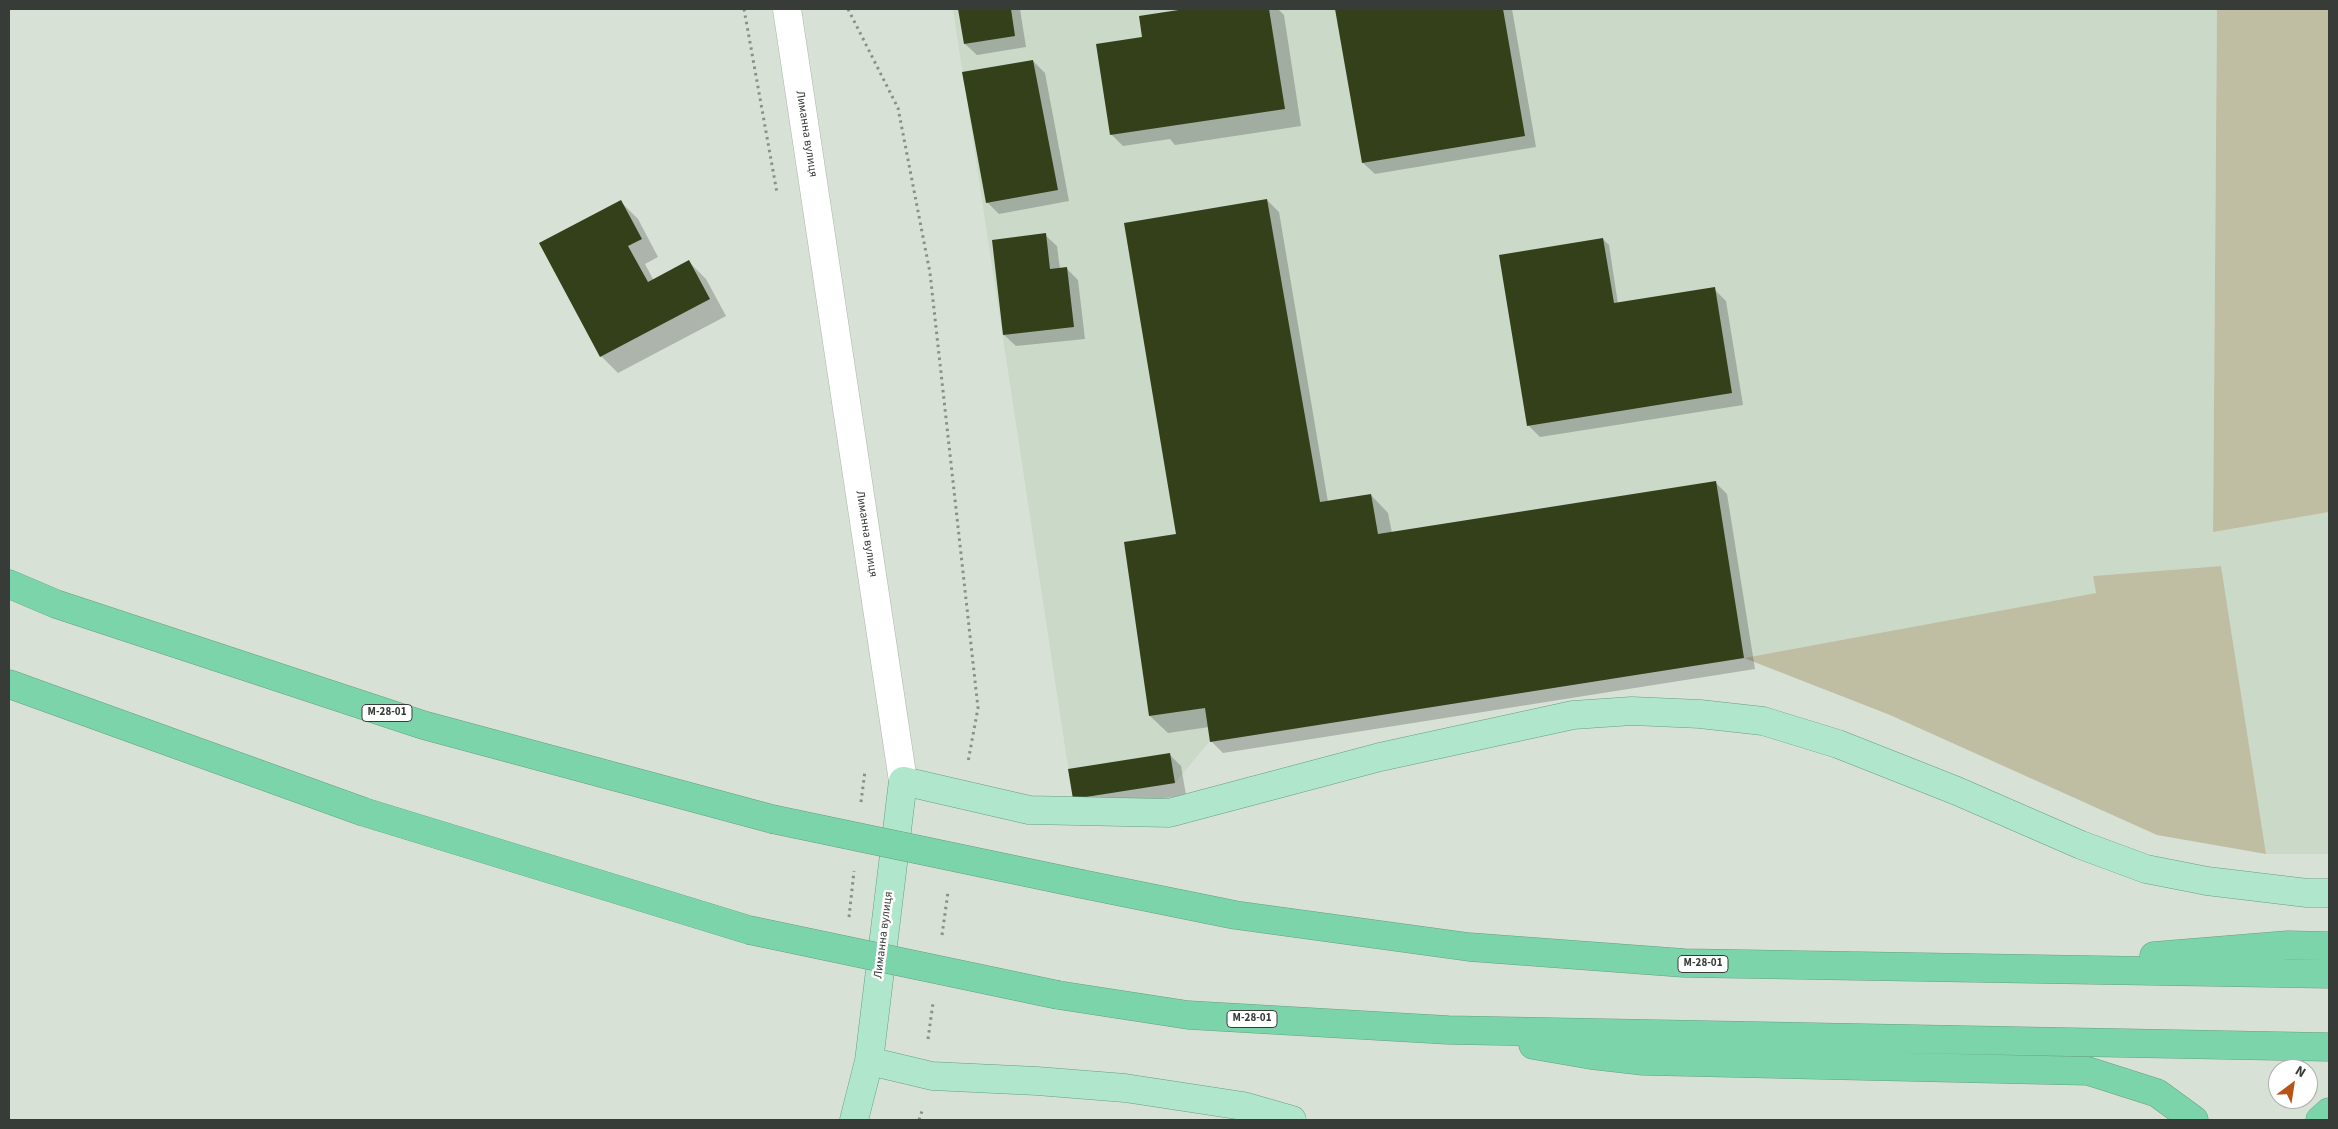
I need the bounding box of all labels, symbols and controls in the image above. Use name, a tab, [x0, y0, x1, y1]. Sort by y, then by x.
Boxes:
street label: Лиманна вулиця	[792, 90, 820, 178]
street label: Лиманна вулиця	[852, 490, 880, 578]
road number: М-28-01	[362, 704, 412, 721]
street label: Лиманна вулиця	[872, 891, 896, 979]
road number: М-28-01	[1678, 956, 1728, 972]
road number: М-28-01	[1227, 1011, 1277, 1028]
north arrow	[2268, 1059, 2318, 1109]
text: N	[2291, 1061, 2309, 1083]

